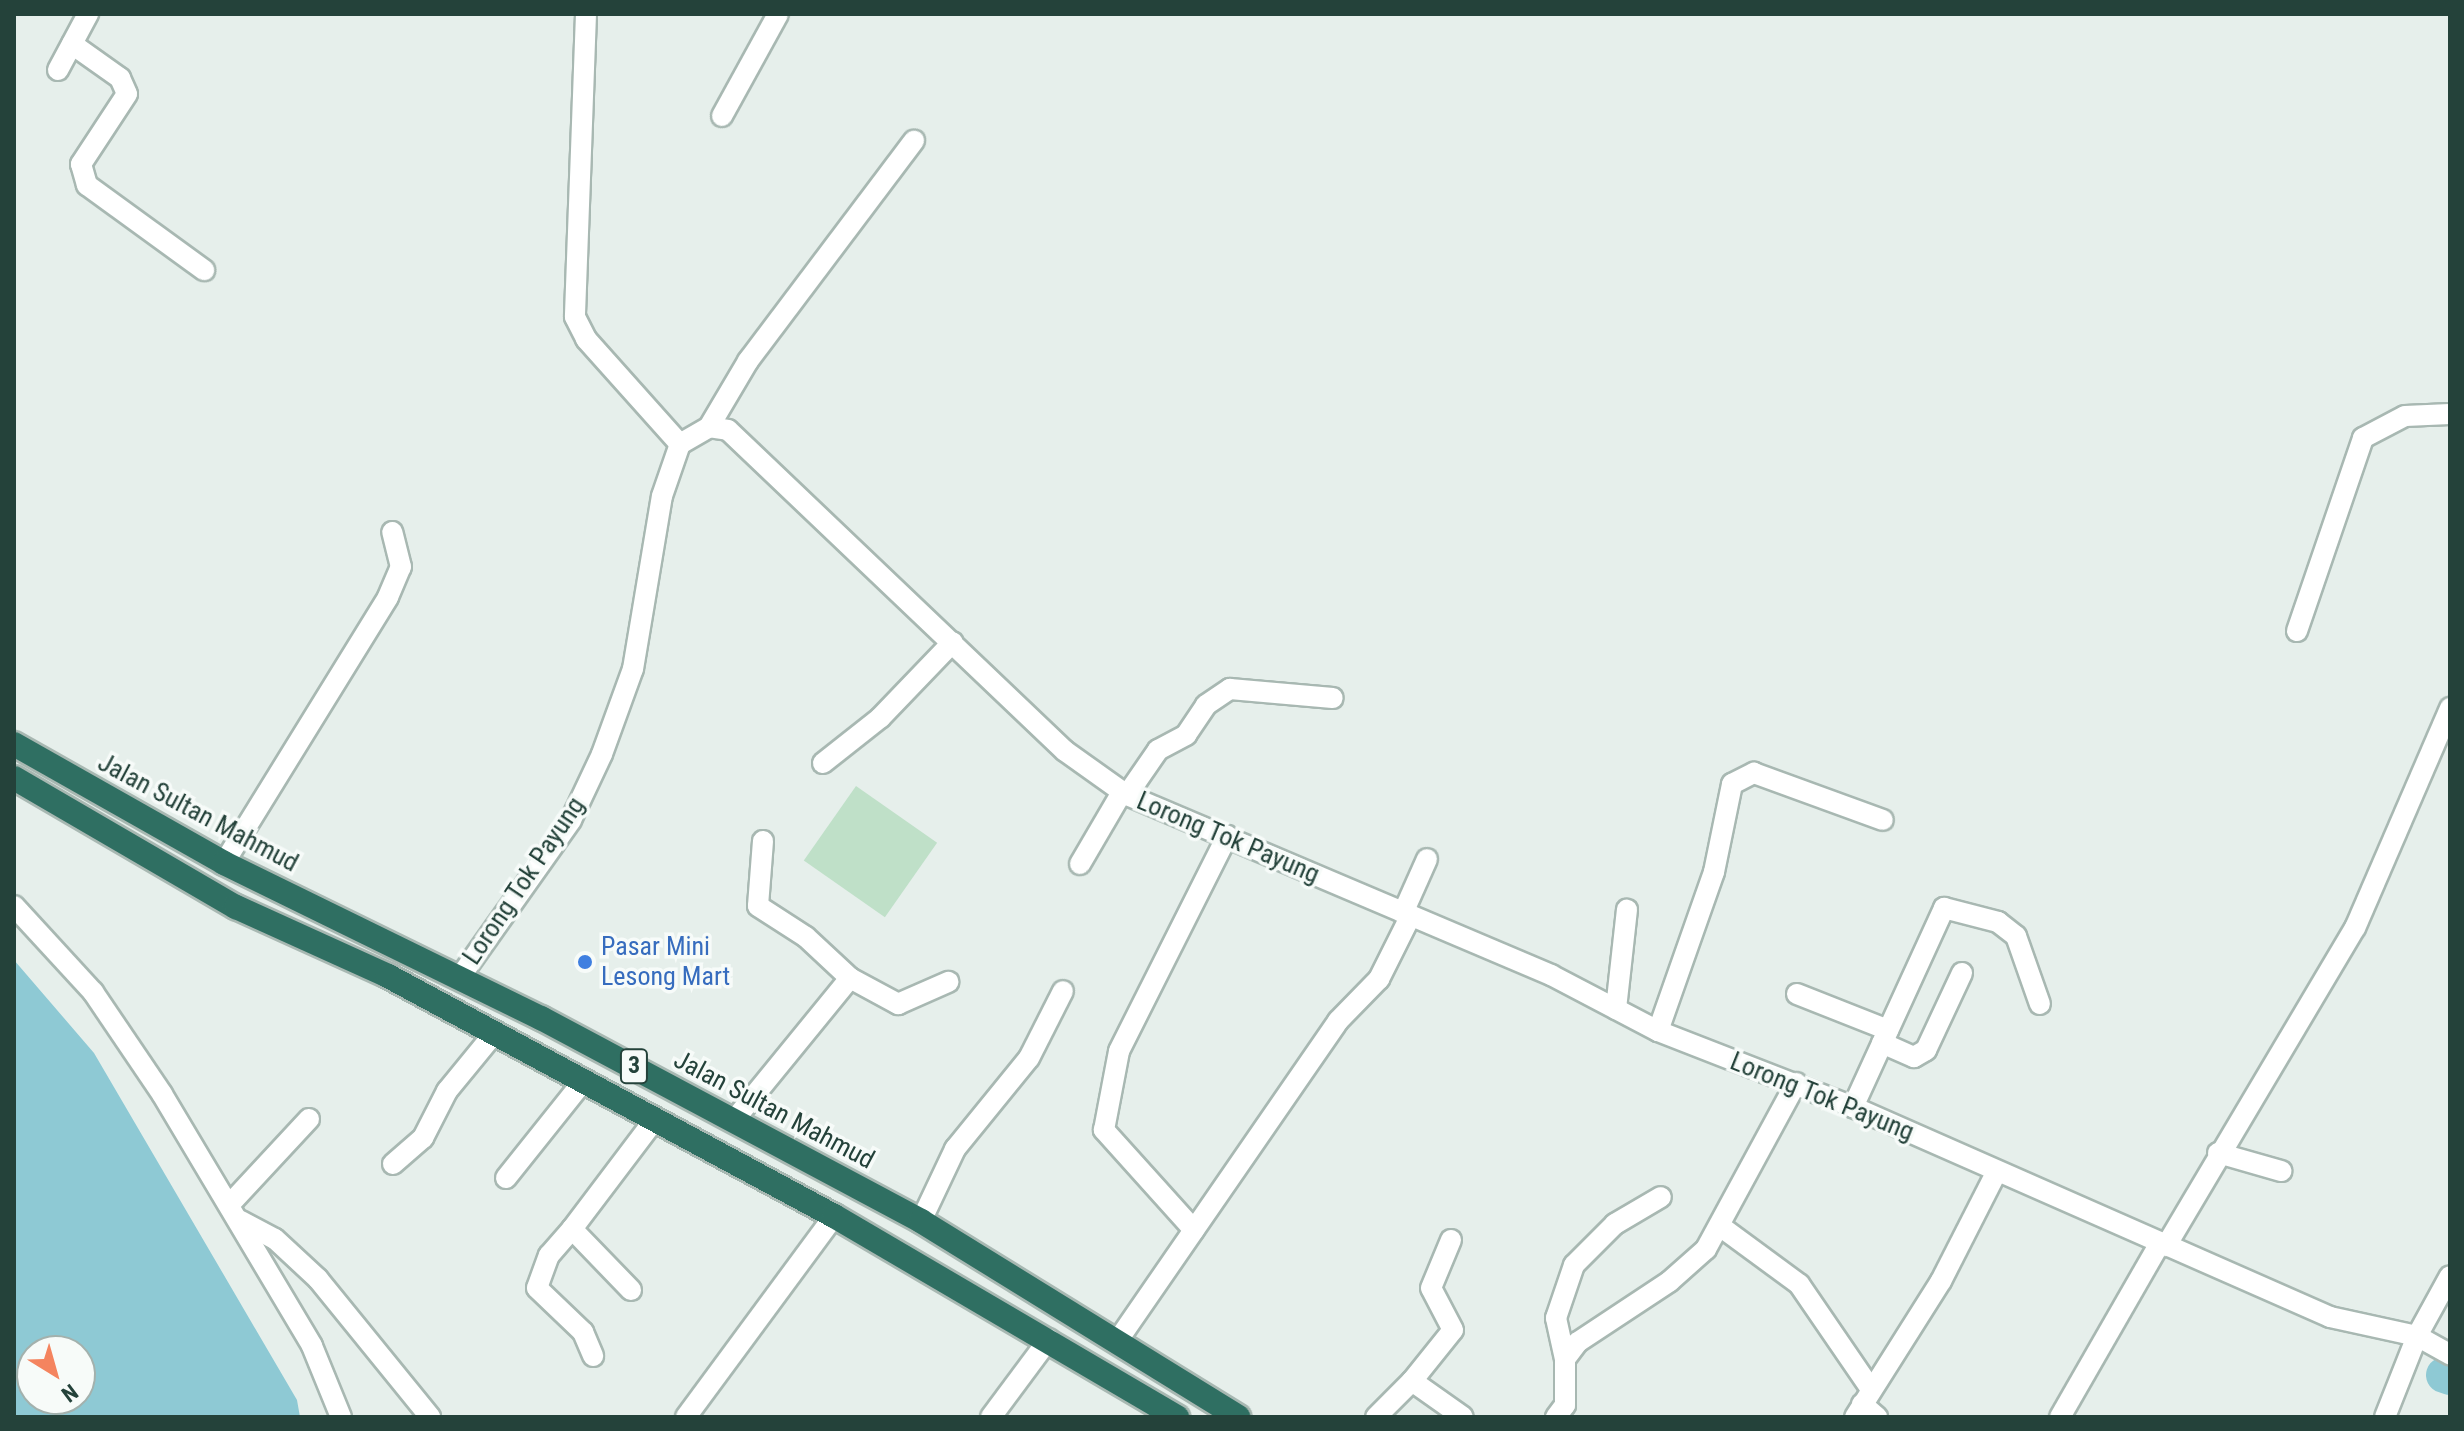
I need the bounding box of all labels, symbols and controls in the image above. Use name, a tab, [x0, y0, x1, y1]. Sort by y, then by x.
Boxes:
street label: Jalan Sultan Mahmud	[92, 747, 304, 879]
street label: Lorong Tok Payung	[1132, 785, 1324, 891]
street label: Lorong Tok Payung	[456, 791, 592, 971]
place label: Pasar Mini Lesong Mart	[601, 931, 730, 992]
marker: Pasar Mini Lesong Mart	[576, 953, 594, 971]
street label: Jalan Sultan Mahmud	[668, 1044, 880, 1176]
road number: 3	[618, 1046, 650, 1086]
street label: Lorong Tok Payung	[1725, 1046, 1919, 1148]
north arrow	[16, 1335, 96, 1415]
text: N	[57, 1379, 82, 1407]

